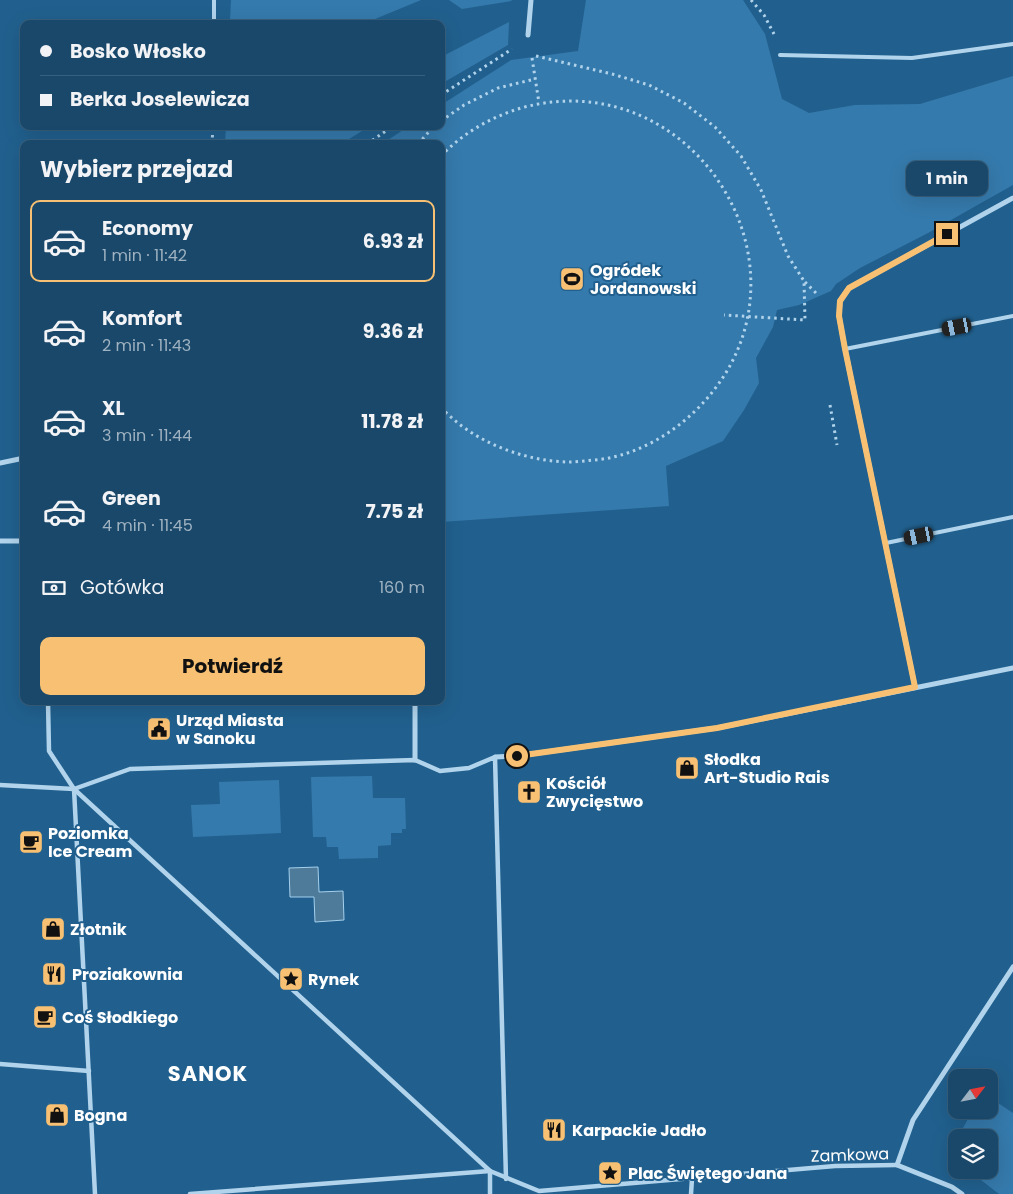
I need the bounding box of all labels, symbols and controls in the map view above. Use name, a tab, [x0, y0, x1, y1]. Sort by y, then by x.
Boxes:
text: Bosko Włosko	[70, 38, 206, 65]
text: Berka Joselewicza	[70, 86, 250, 113]
text: Wybierz przejazd	[40, 154, 233, 185]
callout: 1 min	[906, 162, 988, 196]
text: 1 min	[926, 167, 968, 190]
text: Economy	[102, 215, 193, 242]
icon: car	[42, 219, 87, 264]
route end	[936, 223, 958, 245]
text: 6.93 zł	[363, 228, 423, 255]
text: 1 min · 11:42	[102, 244, 187, 267]
place label: Ogródek Jordanowski	[590, 259, 696, 300]
sports icon: Ogródek Jordanowski	[559, 266, 585, 292]
text: Komfort	[102, 305, 182, 332]
icon: car	[42, 309, 87, 354]
car	[940, 317, 973, 337]
text: 9.36 zł	[363, 318, 423, 345]
text: 2 min · 11:43	[102, 334, 191, 357]
text: XL	[102, 395, 125, 422]
icon: car	[42, 399, 87, 444]
text: 11.78 zł	[361, 408, 423, 435]
text: 3 min · 11:44	[102, 424, 192, 447]
text: Green	[102, 485, 161, 512]
icon: car	[42, 489, 87, 534]
text: 7.75 zł	[365, 498, 423, 525]
text: 4 min · 11:45	[102, 514, 193, 537]
car	[902, 526, 935, 546]
icon: cash	[40, 574, 68, 602]
text: Gotówka	[80, 574, 164, 601]
text: 160 m	[379, 576, 425, 599]
button: Potwierdź	[40, 637, 425, 695]
place label: Urząd Miasta w Sanoku	[176, 709, 284, 750]
public building icon: Urząd Miasta w Sanoku	[146, 716, 172, 742]
route start	[506, 745, 528, 767]
place label: Słodka Art-Studio Rais	[704, 748, 830, 789]
shop icon: Słodka Art-Studio Rais	[674, 755, 700, 781]
place label: Kościół Zwycięstwo	[546, 772, 643, 813]
church icon: Kościół Zwycięstwo	[516, 779, 542, 805]
place label: Poziomka Ice Cream	[48, 822, 132, 863]
cafe icon: Poziomka Ice Cream	[18, 829, 44, 855]
shop icon: Złotnik	[40, 916, 66, 942]
place label: Złotnik	[70, 918, 127, 941]
restaurant icon: Proziakownia	[41, 961, 67, 987]
place label: Proziakownia	[72, 963, 183, 986]
place icon: Rynek	[278, 966, 304, 992]
place label: Rynek	[308, 968, 359, 991]
cafe icon: Coś Słodkiego	[32, 1004, 58, 1030]
place label: Coś Słodkiego	[62, 1006, 178, 1029]
district label: SANOK	[168, 1059, 248, 1088]
north arrow	[948, 1069, 998, 1119]
map controls	[948, 1069, 998, 1179]
shop icon: Bogna	[44, 1102, 70, 1128]
place label: Bogna	[74, 1104, 127, 1127]
restaurant icon: Karpackie Jadło	[541, 1117, 567, 1143]
place label: Karpackie Jadło	[572, 1119, 706, 1142]
button: layers	[948, 1129, 998, 1179]
street label: Zamkowa	[810, 1142, 890, 1168]
place icon: Plac Świętego Jana	[597, 1160, 623, 1186]
place label: Plac Świętego Jana	[628, 1162, 787, 1185]

